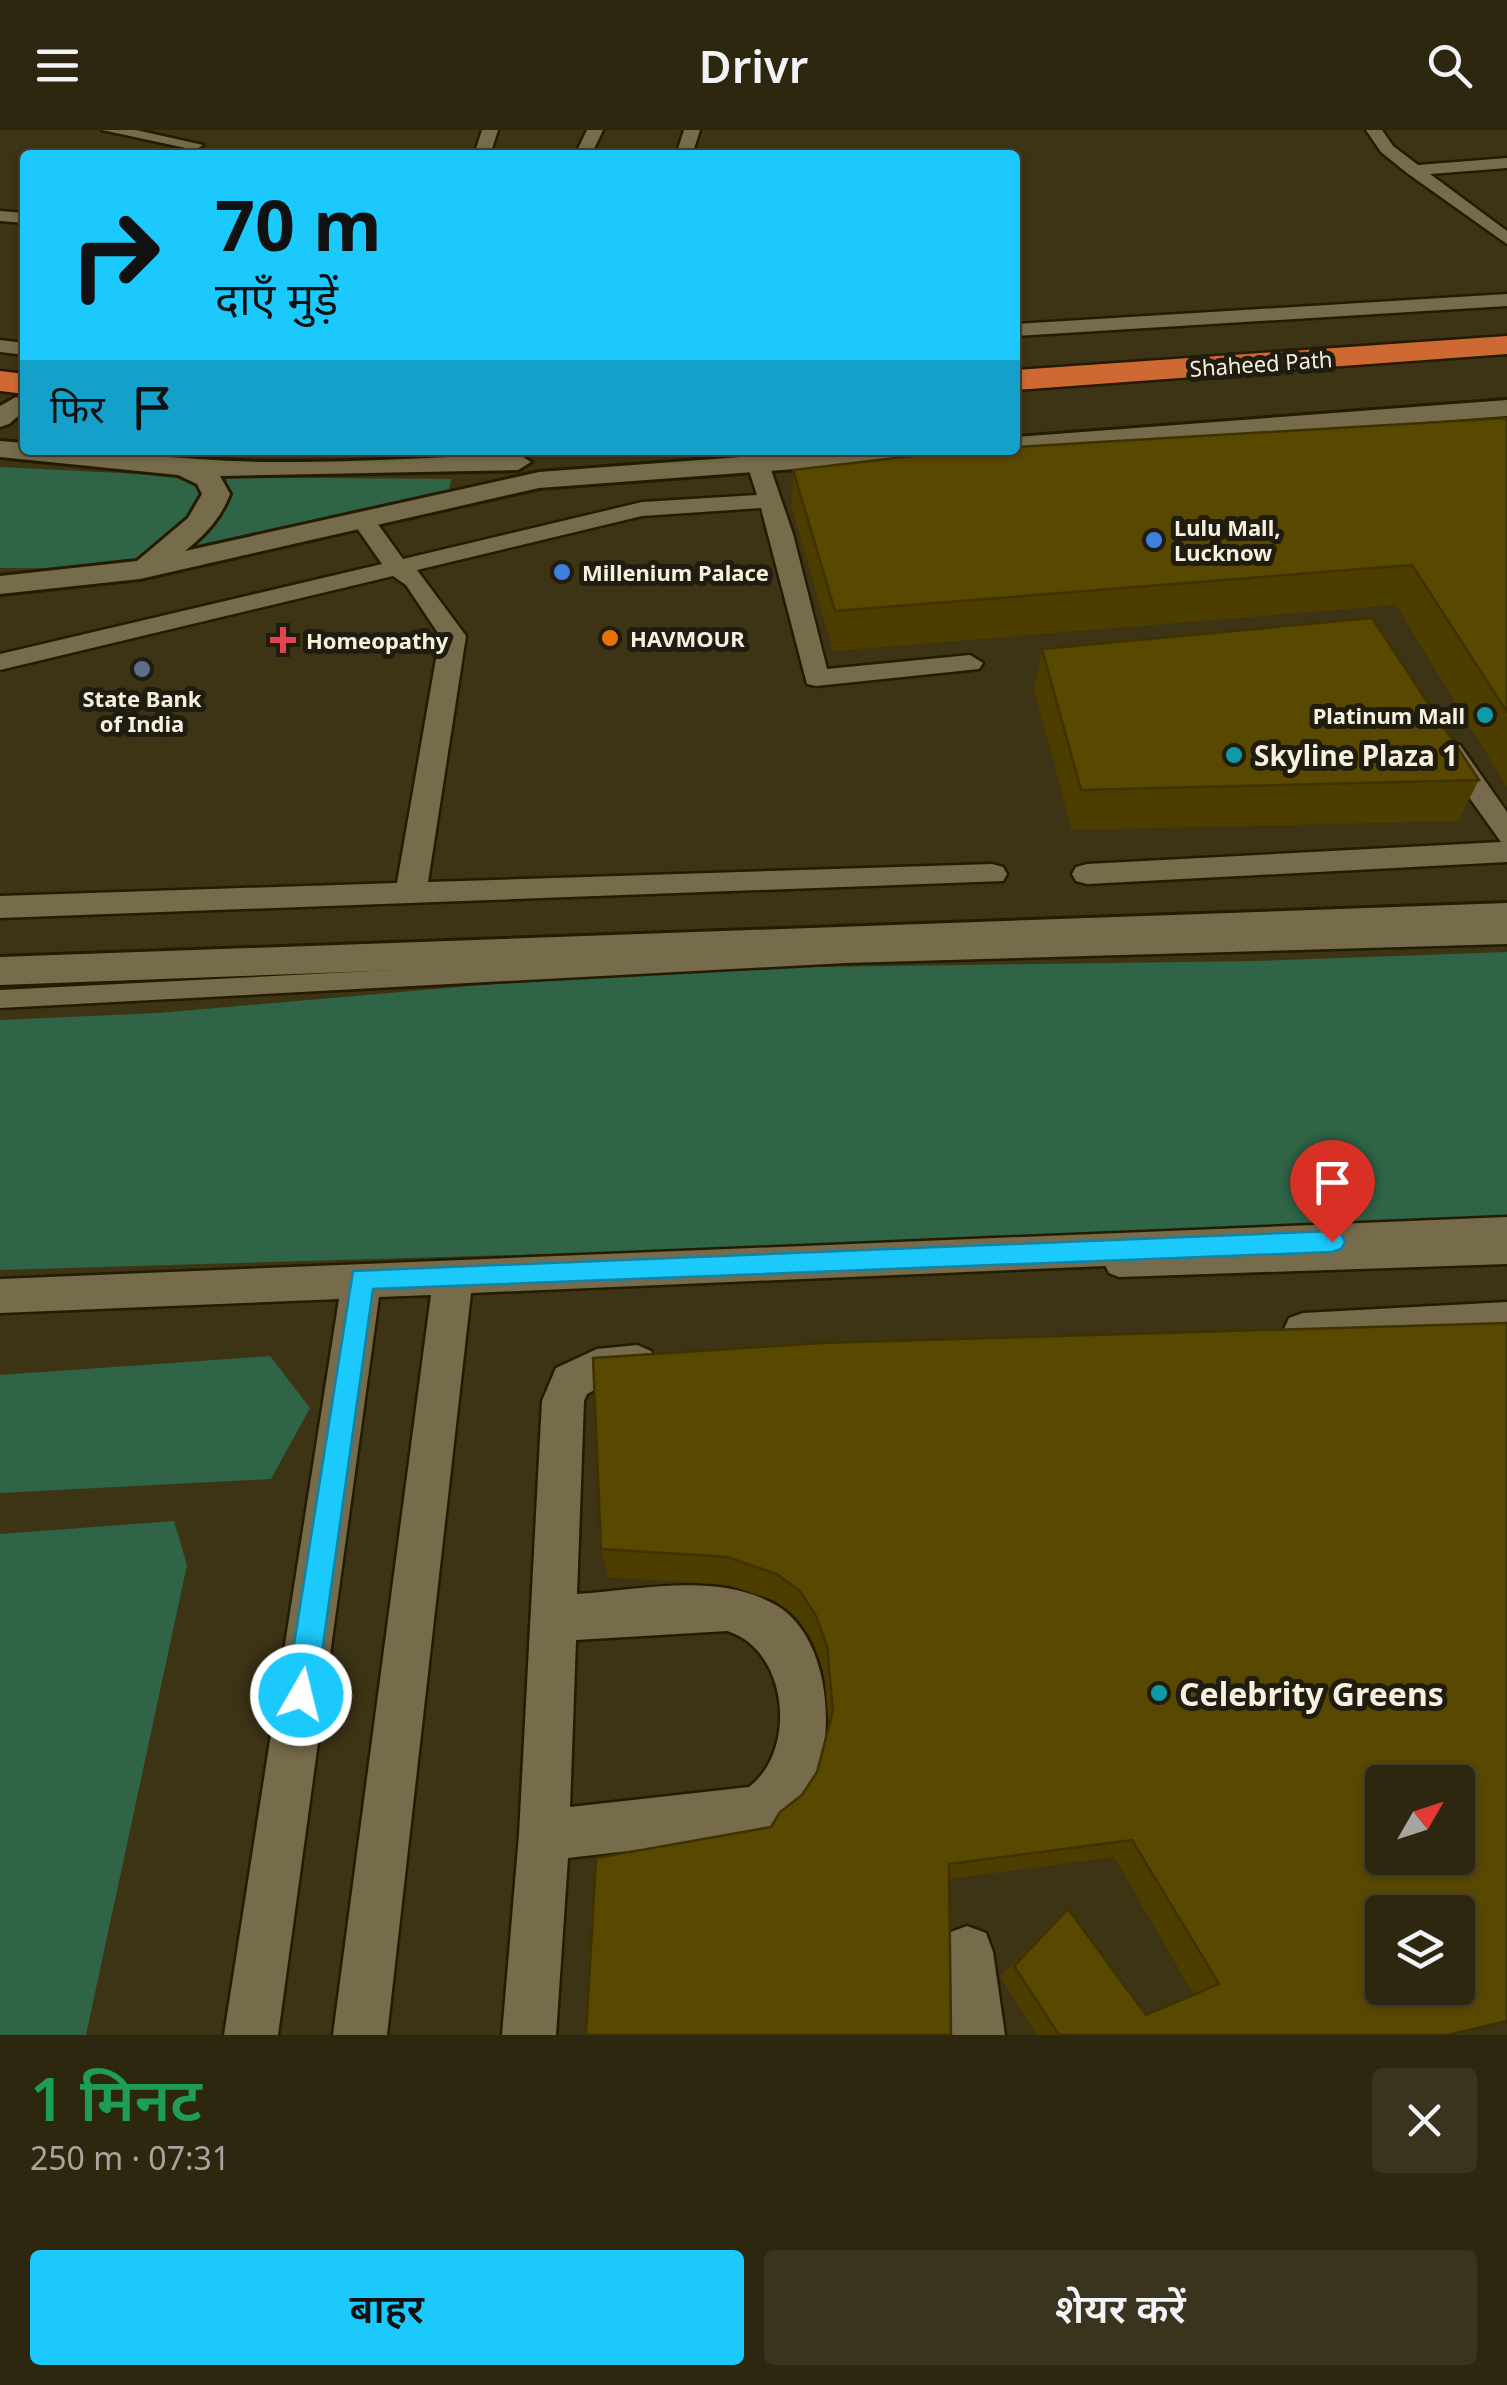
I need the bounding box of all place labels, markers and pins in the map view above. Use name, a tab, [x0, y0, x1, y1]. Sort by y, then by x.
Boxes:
place label: Lulu Mall, Lucknow	[1174, 512, 1280, 567]
marker: Lulu Mall, Lucknow	[1143, 529, 1165, 551]
place label: Millenium Palace	[582, 557, 769, 587]
marker: Millenium Palace	[551, 561, 573, 583]
place label: HAVMOUR	[630, 623, 745, 653]
place label: Homeopathy	[306, 625, 449, 655]
marker: Homeopathy	[270, 627, 296, 653]
marker: HAVMOUR	[599, 627, 621, 649]
marker: State Bank of India	[131, 658, 153, 680]
place label: State Bank of India	[83, 683, 202, 738]
place label: Platinum Mall	[1313, 700, 1465, 730]
marker: Platinum Mall	[1474, 704, 1496, 726]
place label: Skyline Plaza 1	[1254, 736, 1458, 774]
marker: Skyline Plaza 1	[1223, 744, 1245, 766]
pin	[1290, 1140, 1375, 1243]
place label: Celebrity Greens	[1179, 1672, 1444, 1715]
marker: Celebrity Greens	[1148, 1682, 1170, 1704]

